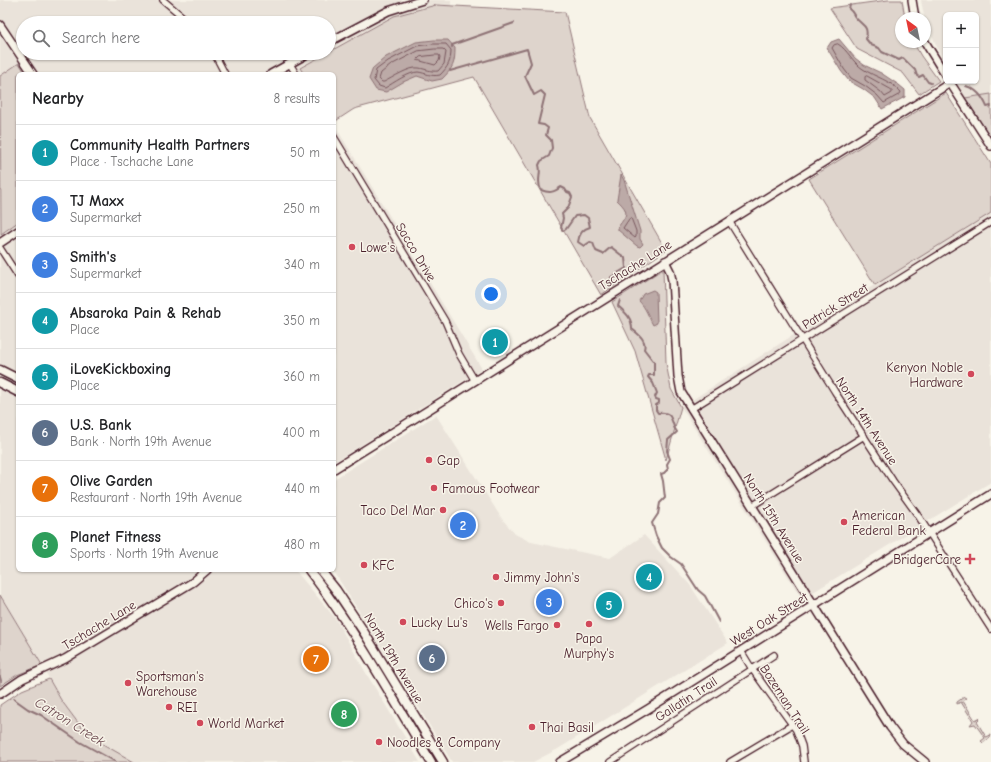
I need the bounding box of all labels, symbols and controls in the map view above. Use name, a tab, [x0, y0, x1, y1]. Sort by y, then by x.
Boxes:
north arrow	[895, 12, 931, 48]
map controls	[943, 12, 979, 84]
button: +	[943, 12, 979, 48]
search box	[16, 16, 336, 60]
icon: search	[30, 27, 52, 49]
text: Search here	[62, 29, 140, 47]
button: −	[943, 48, 979, 84]
text: Nearby	[32, 89, 83, 108]
text: 8 results	[274, 91, 320, 106]
text: Community Health Partners	[70, 136, 250, 154]
text: 1	[42, 145, 48, 160]
text: 50 m	[290, 145, 320, 160]
text: Place · Tschache Lane	[70, 154, 193, 169]
text: TJ Maxx	[70, 192, 124, 210]
text: 2	[42, 201, 48, 216]
text: 250 m	[283, 201, 320, 216]
text: Supermarket	[70, 210, 141, 225]
street label: Sacco Drive	[393, 220, 440, 284]
street label: Tschache Lane	[596, 236, 675, 293]
place label: Lowe's	[360, 240, 395, 255]
marker: Lowe's	[347, 242, 357, 252]
text: Smith's	[70, 248, 116, 266]
text: 3	[42, 257, 48, 272]
text: 340 m	[284, 257, 320, 272]
text: Supermarket	[70, 266, 141, 281]
street label: Patrick Street	[799, 279, 872, 332]
your location	[481, 284, 501, 304]
text: Absaroka Pain & Rehab	[70, 304, 221, 322]
text: 4	[42, 313, 48, 328]
text: 350 m	[283, 313, 320, 328]
text: Place	[70, 322, 100, 337]
pin: 1	[482, 327, 508, 357]
text: iLoveKickboxing	[70, 360, 172, 378]
place label: Kenyon Noble Hardware	[886, 360, 963, 390]
text: 5	[42, 369, 48, 384]
text: 360 m	[283, 369, 320, 384]
marker: Kenyon Noble Hardware	[966, 369, 976, 379]
street label: North 14th Avenue	[833, 374, 901, 468]
text: Place	[70, 378, 100, 393]
text: U.S. Bank	[70, 416, 131, 434]
text: 6	[42, 425, 48, 440]
text: 400 m	[283, 425, 320, 440]
text: Bank · North 19th Avenue	[70, 434, 212, 449]
place label: Gap	[437, 453, 460, 468]
marker: Gap	[424, 455, 434, 465]
street label: North 15th Avenue	[740, 471, 808, 566]
text: Olive Garden	[70, 472, 153, 490]
text: 7	[42, 481, 48, 496]
text: 440 m	[284, 481, 320, 496]
place label: Famous Footwear	[442, 481, 540, 496]
marker: Famous Footwear	[429, 483, 439, 493]
text: Restaurant · North 19th Avenue	[70, 490, 242, 505]
place label: Taco Del Mar	[361, 503, 436, 518]
marker: Taco Del Mar	[438, 505, 448, 515]
place label: American Federal Bank	[852, 508, 926, 538]
pin: 2	[450, 510, 476, 540]
marker: American Federal Bank	[839, 517, 849, 527]
text: Planet Fitness	[70, 528, 161, 546]
text: 8	[42, 537, 48, 552]
text: 480 m	[284, 537, 320, 552]
text: Sports · North 19th Avenue	[70, 546, 219, 561]
place label: BridgerCare	[893, 552, 961, 567]
marker: BridgerCare	[964, 553, 976, 565]
place label: KFC	[372, 558, 394, 573]
marker: KFC	[359, 560, 369, 570]
pin: 4	[636, 562, 662, 592]
place label: Jimmy John's	[504, 570, 579, 585]
marker: Jimmy John's	[491, 572, 501, 582]
pin: 3	[536, 587, 562, 617]
street label: West Oak Street	[727, 588, 812, 649]
pin: 5	[596, 590, 622, 620]
place label: Chico's	[454, 596, 493, 611]
street label: Tschache Lane	[60, 597, 139, 653]
marker: Chico's	[496, 598, 506, 608]
street label: North 19th Avenue	[361, 610, 427, 706]
place label: Lucky Lu's	[411, 615, 468, 630]
marker: Lucky Lu's	[398, 617, 408, 627]
place label: Wells Fargo	[485, 618, 549, 633]
marker: Papa Murphy's	[584, 619, 594, 629]
marker: Wells Fargo	[552, 620, 562, 630]
place label: Papa Murphy's	[564, 631, 614, 661]
pin: 6	[419, 643, 445, 673]
pin: 7	[303, 644, 329, 674]
street label: Bozeman Trail	[757, 662, 813, 736]
place label: Sportsman's Warehouse	[136, 669, 204, 699]
street label: Gallatin Trail	[652, 673, 720, 725]
marker: Sportsman's Warehouse	[123, 678, 133, 688]
water label: Catron Creek	[32, 694, 109, 750]
pin: 8	[331, 699, 357, 729]
place label: REI	[177, 700, 198, 715]
marker: REI	[164, 702, 174, 712]
place label: World Market	[208, 716, 285, 731]
marker: World Market	[195, 718, 205, 728]
place label: Thai Basil	[540, 720, 594, 735]
marker: Thai Basil	[527, 722, 537, 732]
place label: Noodles & Company	[387, 735, 500, 750]
marker: Noodles & Company	[374, 737, 384, 747]

